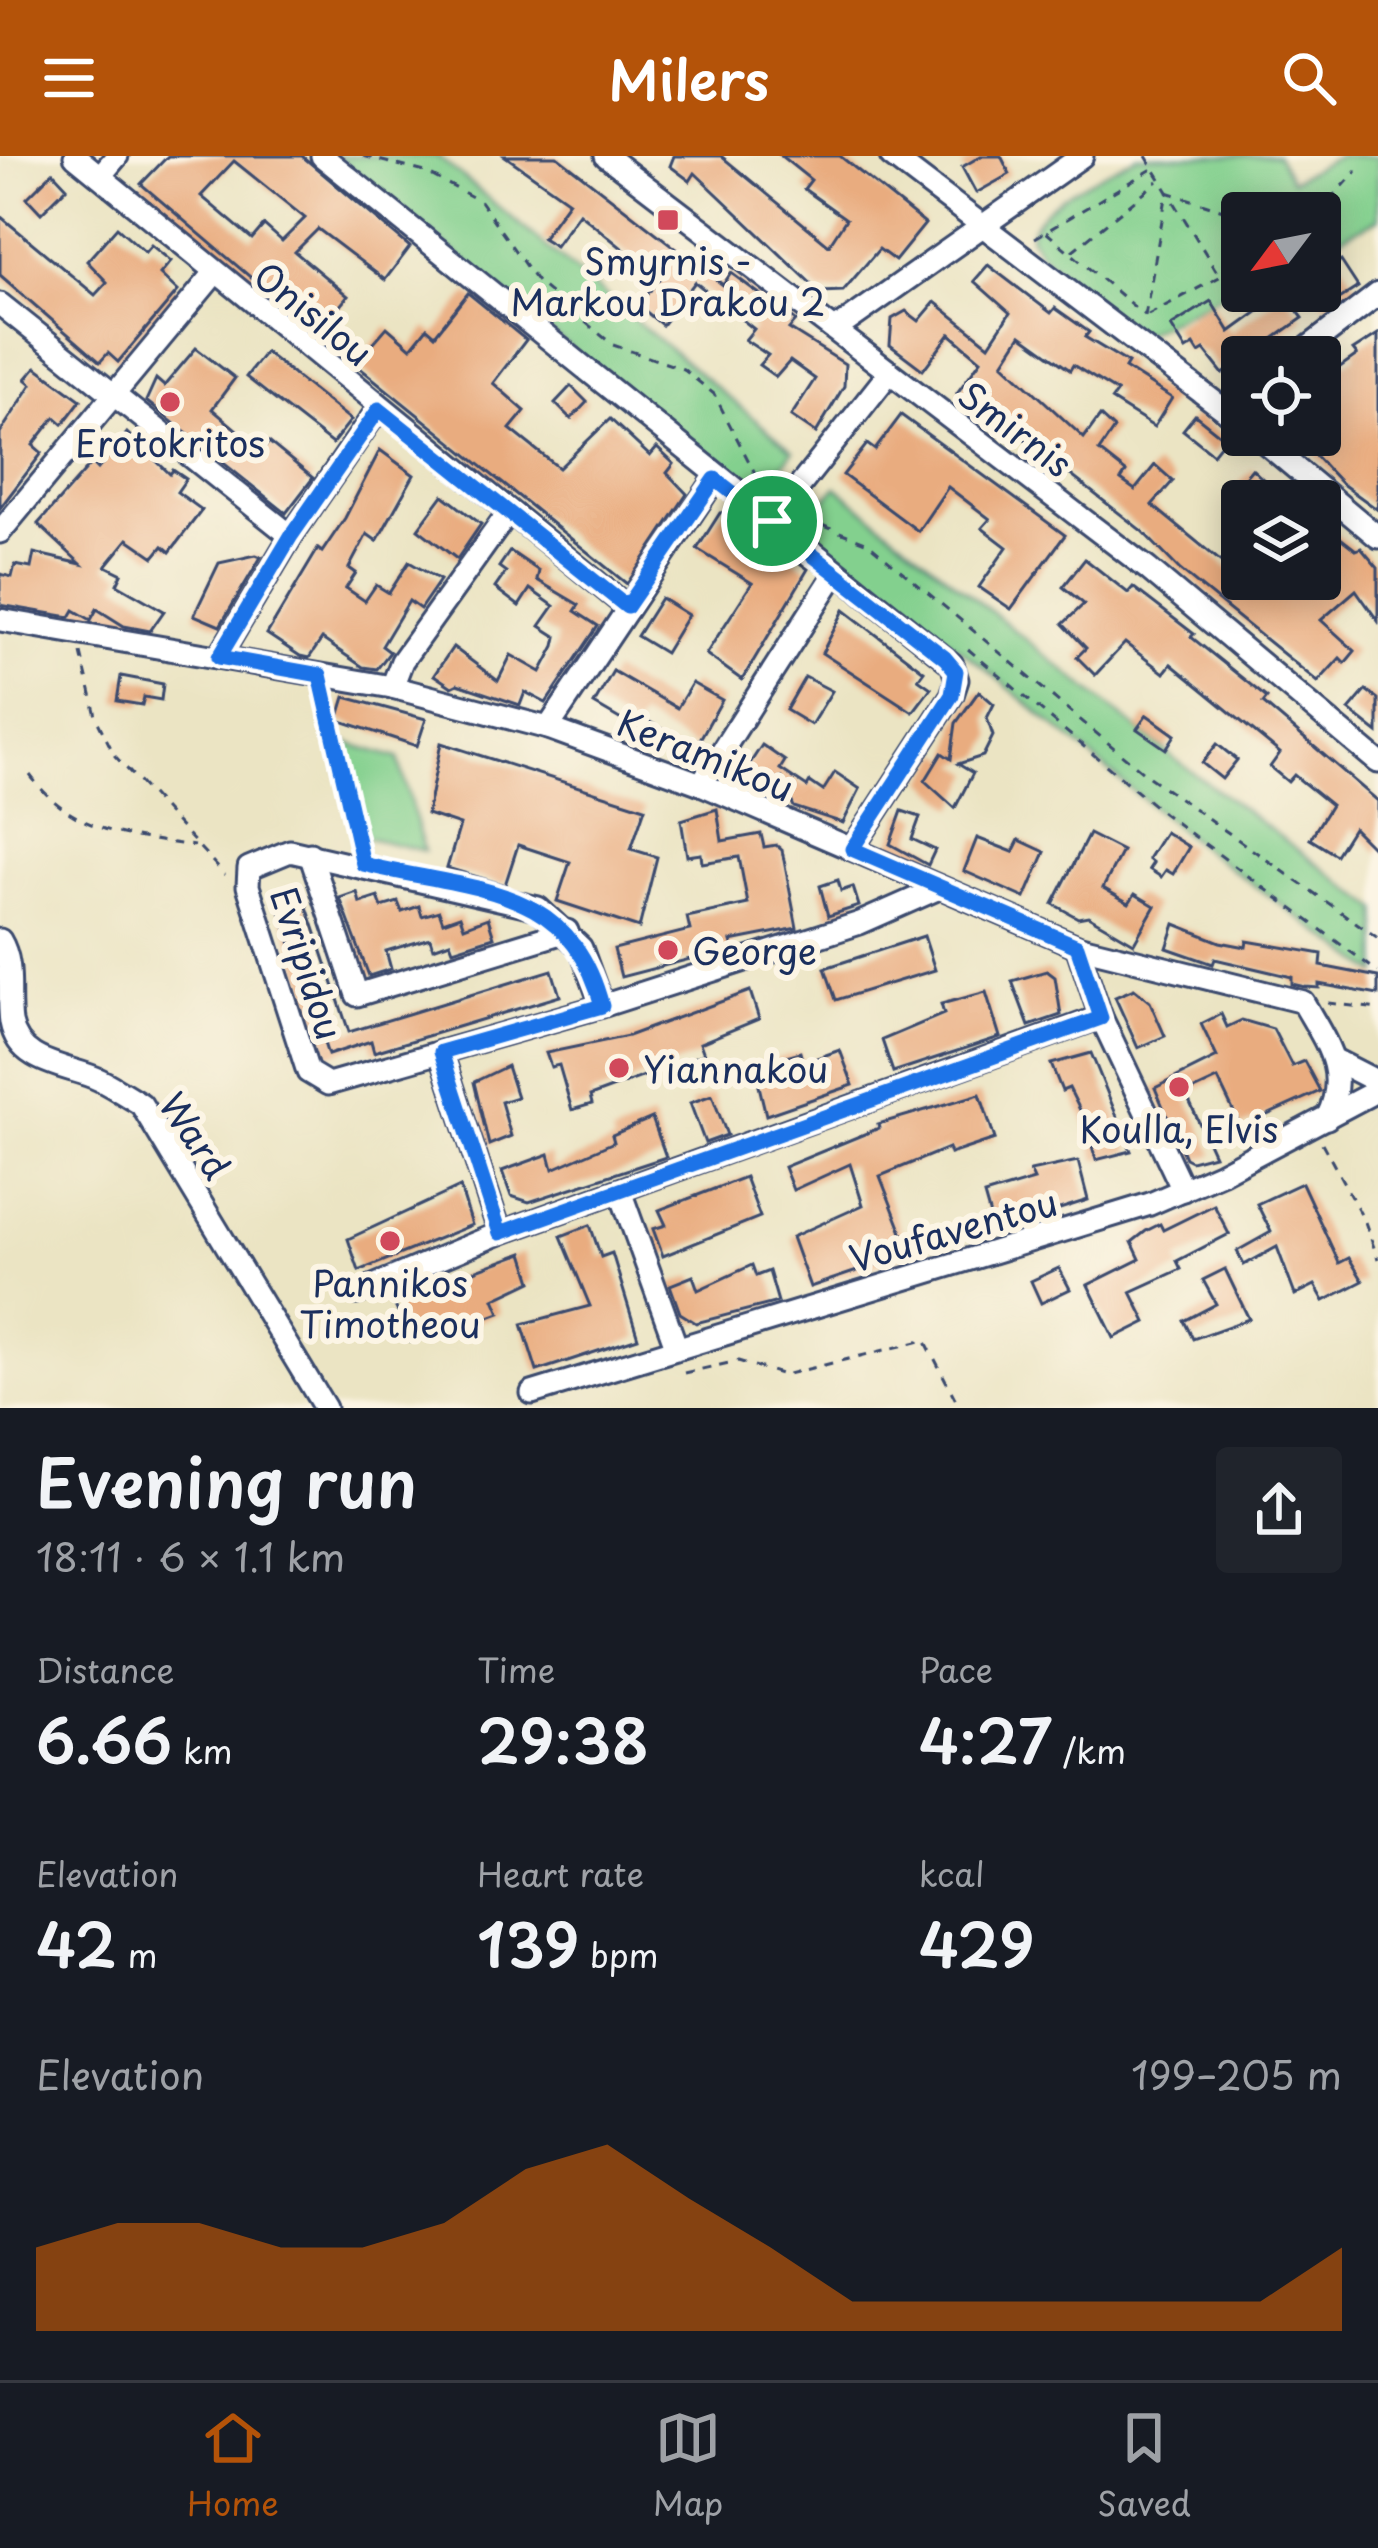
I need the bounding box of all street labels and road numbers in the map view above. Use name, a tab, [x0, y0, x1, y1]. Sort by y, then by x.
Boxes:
street label: Onisilou	[243, 248, 385, 378]
street label: Smirnis	[948, 367, 1084, 489]
street label: Keramikou	[610, 694, 802, 814]
street label: Evripidou	[258, 880, 358, 1046]
street label: Ward	[147, 1081, 245, 1189]
street label: Voufaventou	[843, 1174, 1063, 1284]

